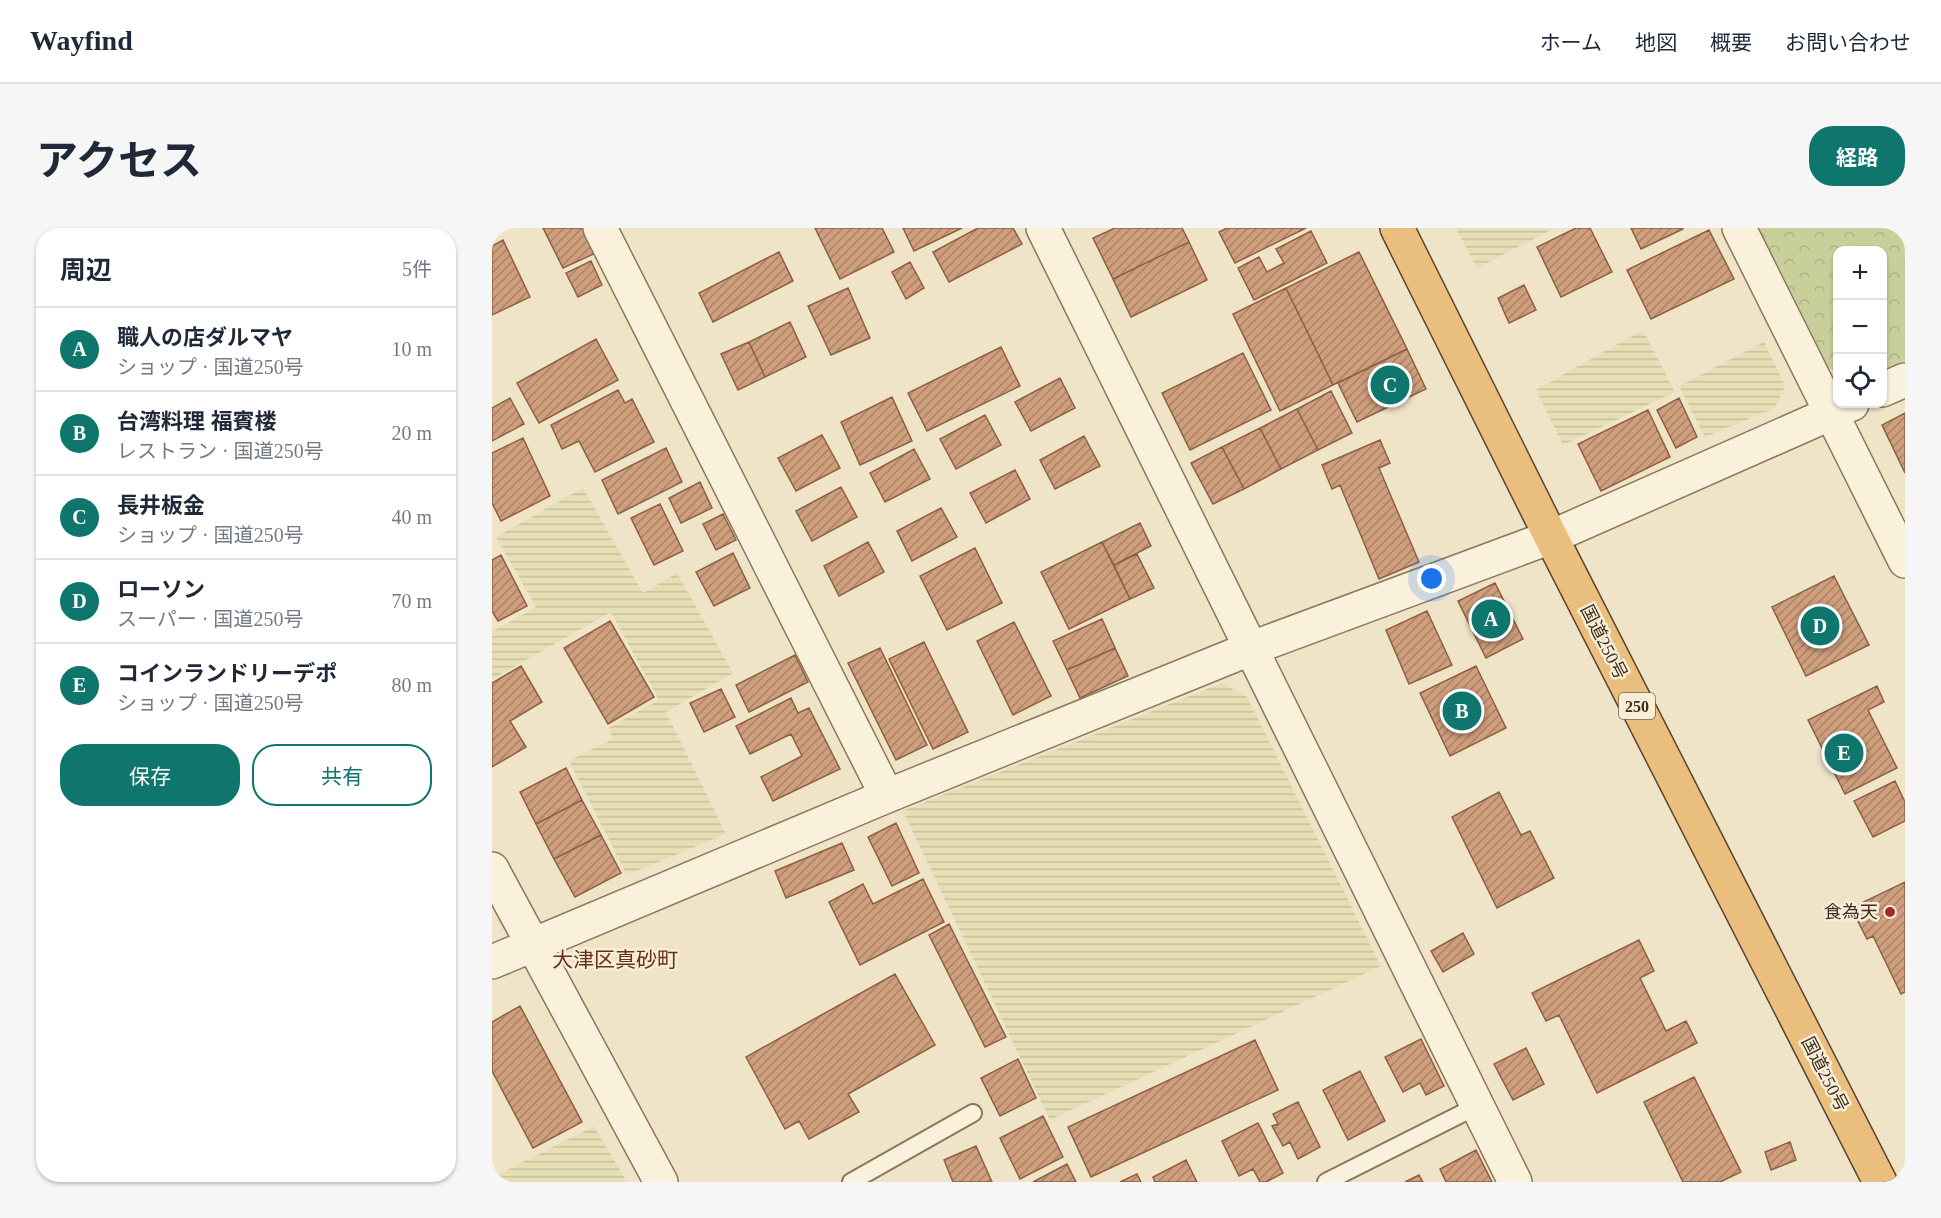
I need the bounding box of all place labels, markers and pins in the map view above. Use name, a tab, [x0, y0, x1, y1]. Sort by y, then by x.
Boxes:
pin: C	[1370, 362, 1410, 408]
pin: A	[1472, 596, 1510, 642]
pin: D	[1800, 604, 1840, 648]
pin: B	[1442, 688, 1482, 734]
pin: E	[1824, 730, 1864, 776]
place label: 食為天	[1824, 902, 1878, 922]
marker: 食為天	[1883, 905, 1897, 919]

